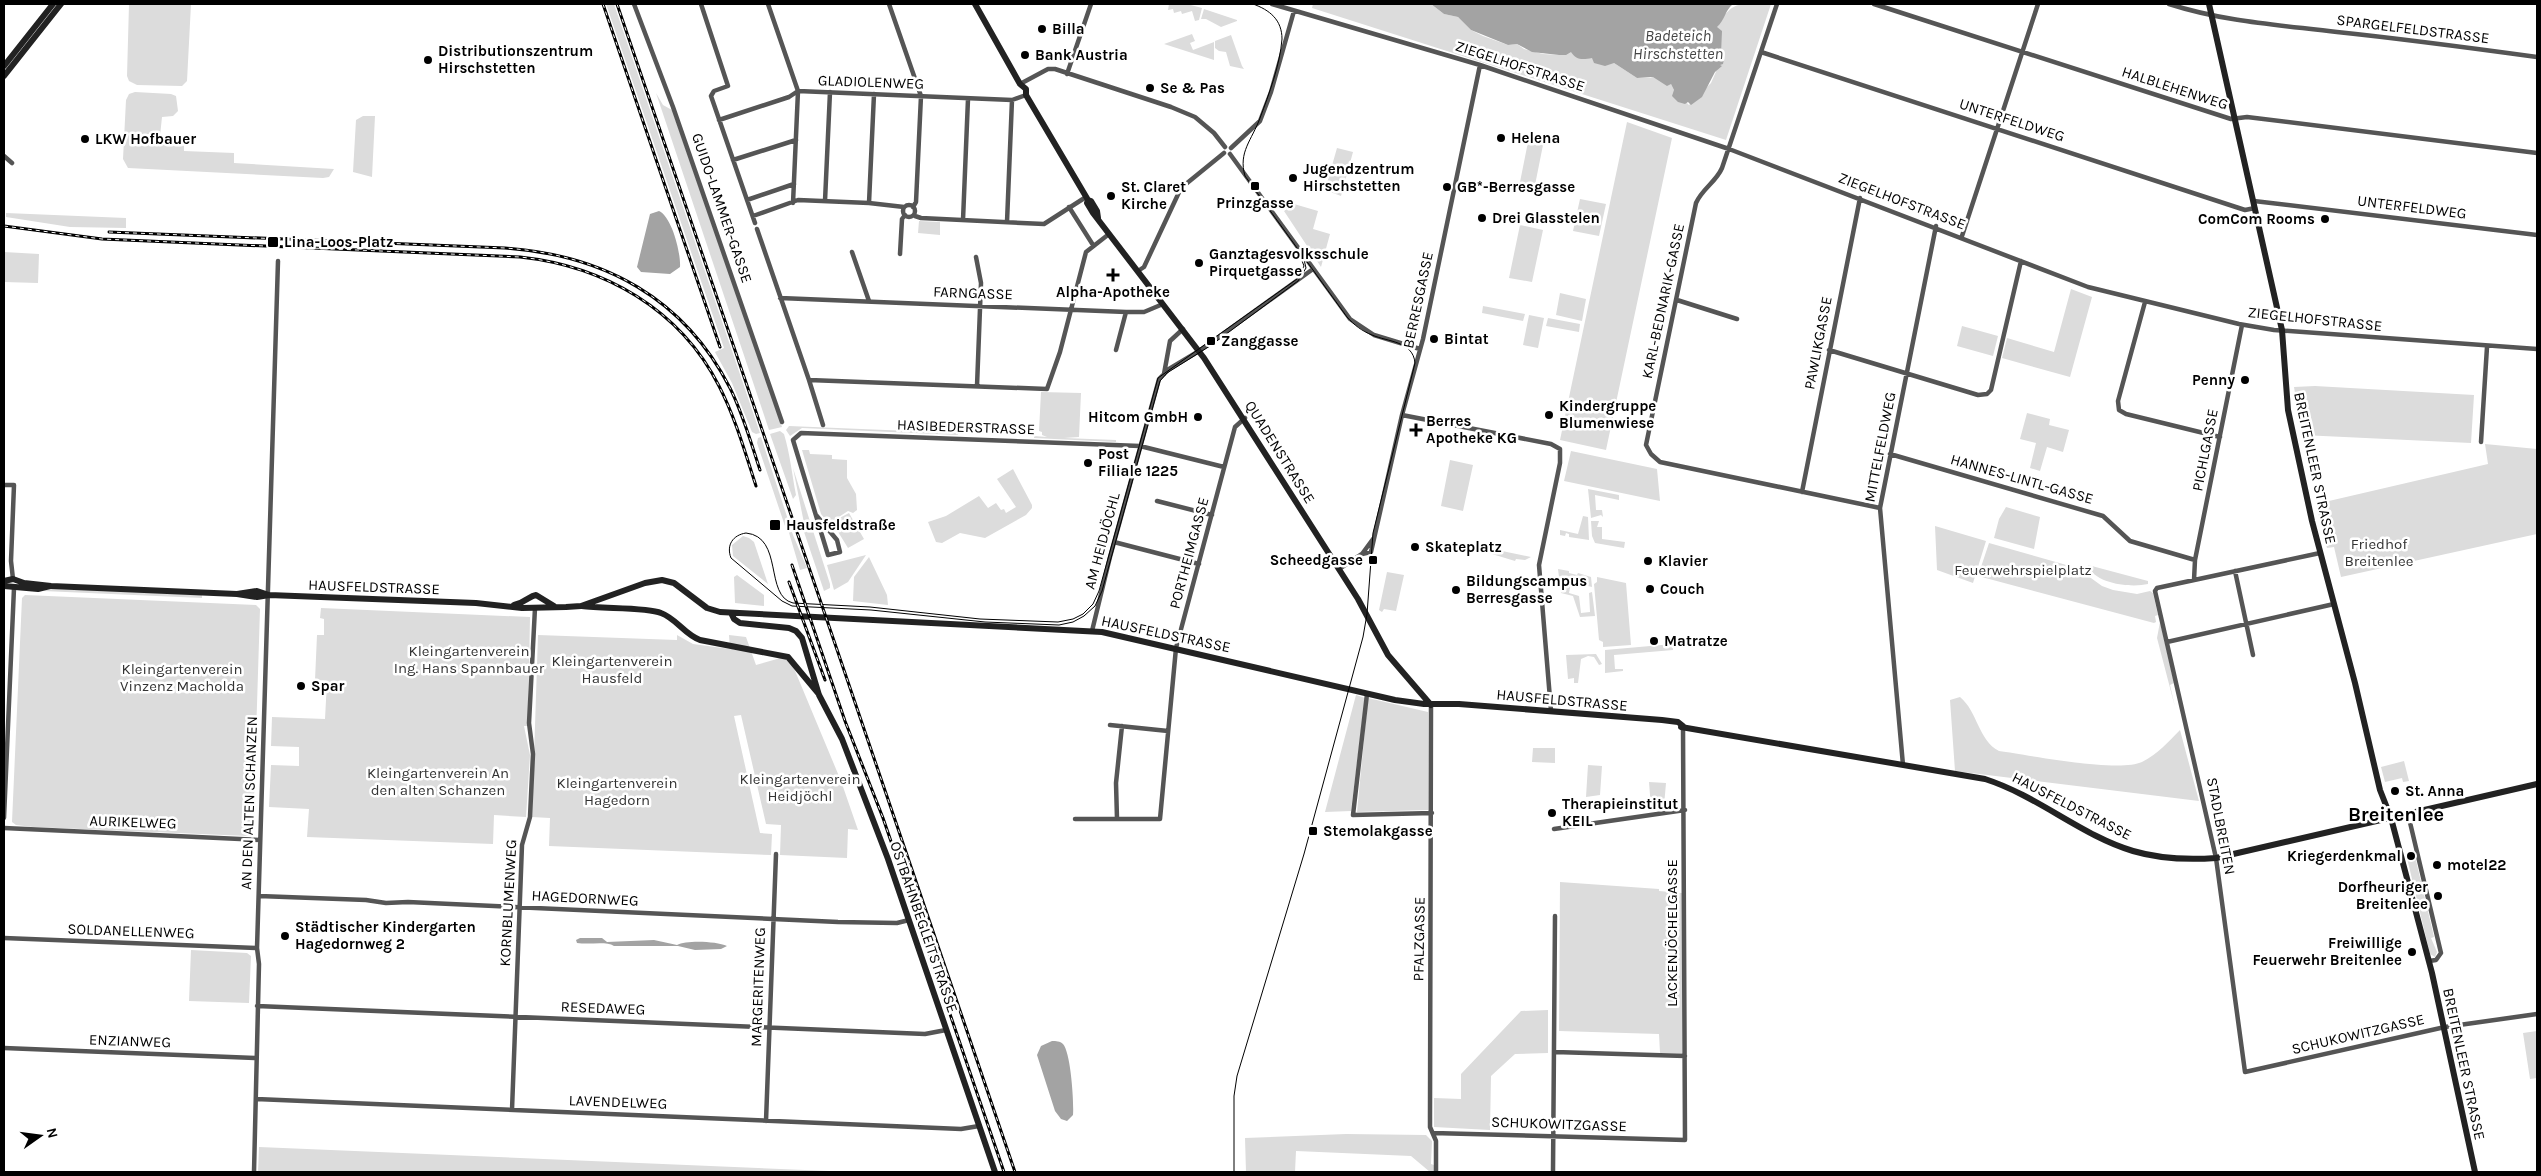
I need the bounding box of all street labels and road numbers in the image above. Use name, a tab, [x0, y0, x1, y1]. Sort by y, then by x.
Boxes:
street label: SPARGELFELDSTRASSE	[2336, 11, 2490, 47]
street label: ZIEGELHOFSTRASSE	[1453, 37, 1587, 95]
street label: HALBLEHENWEG	[2120, 62, 2230, 114]
street label: GLADIOLENWEG	[818, 71, 924, 93]
street label: UNTERFELDWEG	[1957, 94, 2067, 146]
street label: GUIDO-LAMMER-GASSE	[688, 131, 756, 285]
street label: ZIEGELHOFSTRASSE	[1836, 168, 1968, 234]
street label: UNTERFELDWEG	[2356, 191, 2468, 223]
street label: KARL-BEDNARIK-GASSE	[1638, 222, 1688, 380]
street label: BERRESGASSE	[1399, 250, 1437, 350]
street label: FARNGASSE	[933, 283, 1013, 303]
street label: PAWLIKGASSE	[1800, 295, 1836, 391]
street label: ZIEGELHOFSTRASSE	[2247, 303, 2383, 335]
street label: MITTELFELDWEG	[1860, 390, 1900, 504]
street label: BREITENLEER STRASSE	[2290, 390, 2340, 546]
street label: QUADENSTRASSE	[1241, 397, 1319, 507]
street label: PICHLGASSE	[2188, 407, 2222, 493]
street label: HASIBEDERSTRASSE	[897, 416, 1035, 438]
street label: HANNES-LINTL-GASSE	[1948, 450, 2096, 508]
street label: AM HEIDJÖCHL	[1080, 491, 1124, 591]
street label: PORTHEIMGASSE	[1165, 495, 1213, 611]
street label: HAUSFELDSTRASSE	[308, 576, 440, 598]
street label: HAUSFELDSTRASSE	[1100, 612, 1232, 656]
street label: HAUSFELDSTRASSE	[1496, 685, 1628, 715]
street label: AN DEN ALTEN SCHANZEN	[237, 716, 261, 890]
street label: HAUSFELDSTRASSE	[2009, 768, 2135, 844]
street label: STADLBREITEN	[2203, 776, 2239, 876]
street label: AURIKELWEG	[89, 811, 177, 833]
street label: KORNBLUMENWEG	[496, 839, 520, 967]
street label: OSTBAHNBEGLEITSTRASSE	[886, 839, 962, 1015]
street label: LACKENJÖCHELGASSE	[1663, 859, 1681, 1007]
street label: HAGEDORNWEG	[531, 886, 639, 910]
street label: PFALZGASSE	[1409, 897, 1429, 981]
street label: SOLDANELLENWEG	[67, 920, 195, 942]
street label: MARGERITENWEG	[747, 927, 769, 1047]
street label: BREITENLEER STRASSE	[2439, 986, 2489, 1142]
street label: RESEDAWEG	[560, 998, 646, 1018]
street label: SCHUKOWITZGASSE	[2290, 1010, 2426, 1058]
street label: ENZIANWEG	[89, 1031, 171, 1051]
street label: LAVENDELWEG	[568, 1091, 668, 1113]
street label: SCHUKOWITZGASSE	[1491, 1113, 1627, 1135]

